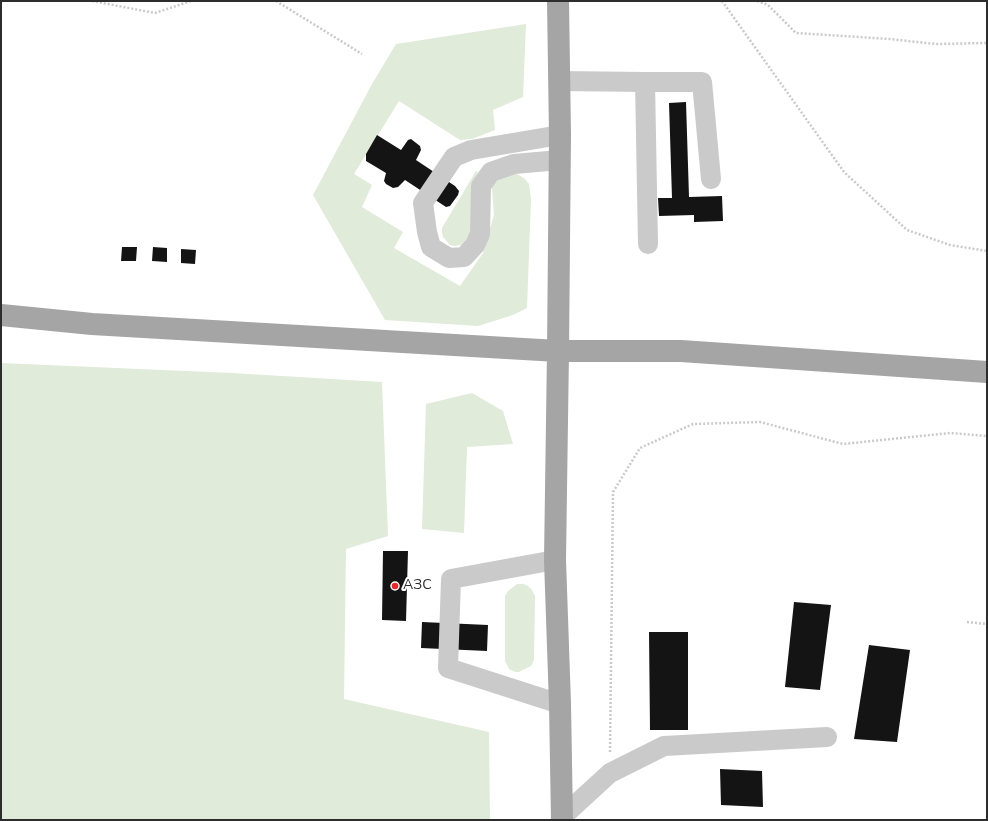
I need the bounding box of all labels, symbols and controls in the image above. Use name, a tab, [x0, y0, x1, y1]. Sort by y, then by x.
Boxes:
place label: АЗС	[403, 578, 432, 594]
marker: АЗС	[390, 581, 400, 591]

